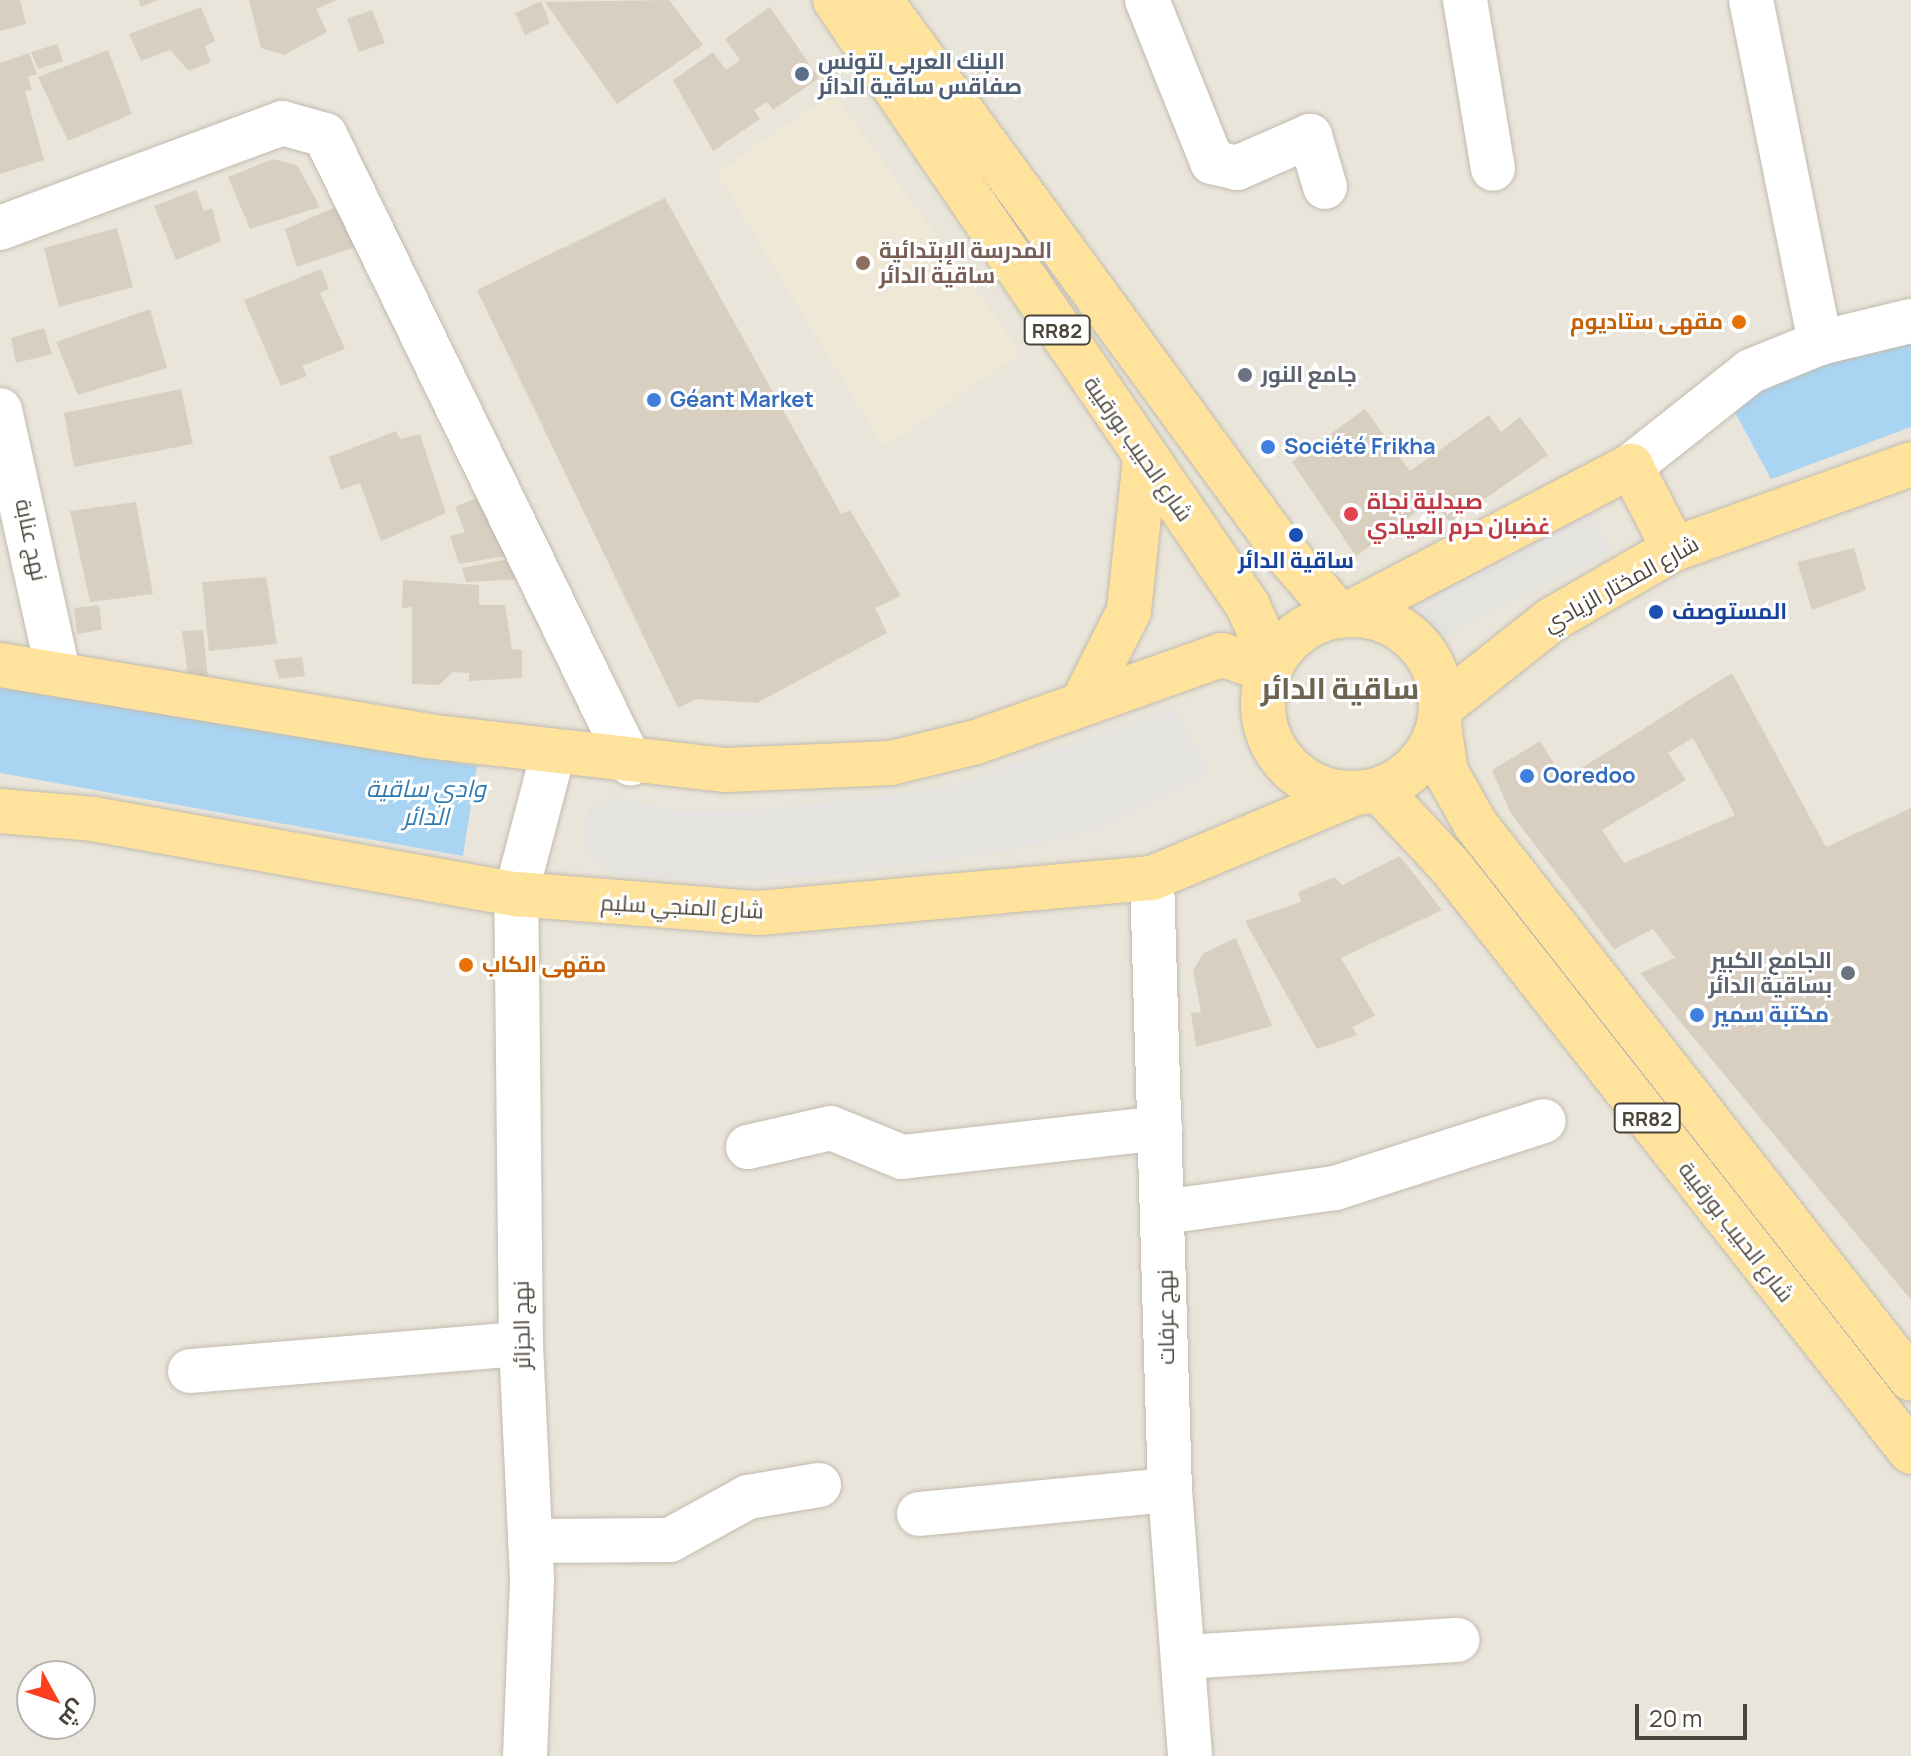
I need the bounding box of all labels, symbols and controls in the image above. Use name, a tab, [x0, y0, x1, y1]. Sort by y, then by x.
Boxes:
place label: البنك العربي لتونس صفاقس ساقية الدائر	[818, 48, 1022, 100]
marker: البنك العربي لتونس صفاقس ساقية الدائر	[793, 65, 811, 83]
place label: المدرسة الإبتدائية ساقية الدائر	[879, 237, 1052, 288]
marker: المدرسة الإبتدائية ساقية الدائر	[854, 254, 872, 272]
place label: مقهى ستاديوم	[1570, 309, 1723, 335]
marker: مقهى ستاديوم	[1730, 313, 1748, 331]
road number: RR82	[1023, 314, 1091, 346]
place label: جامع النور	[1261, 362, 1357, 388]
marker: جامع النور	[1236, 366, 1254, 384]
street label: شارع الحبيب بورقيبة	[1078, 371, 1198, 527]
place label: Géant Market	[670, 387, 814, 413]
marker: Géant Market	[645, 391, 663, 409]
place label: Société Frikha	[1284, 434, 1436, 460]
marker: Société Frikha	[1259, 438, 1277, 456]
place label: صيدلية نجاة غضبان حرم العيادي	[1367, 488, 1551, 540]
street label: نهج عنابة	[9, 497, 53, 583]
marker: صيدلية نجاة غضبان حرم العيادي	[1342, 505, 1360, 523]
marker: ساقية الدائر	[1287, 526, 1305, 544]
street label: شارع المختار الزيادي	[1539, 530, 1703, 638]
place label: ساقية الدائر	[1238, 548, 1354, 574]
place label: المستوصف	[1672, 599, 1787, 625]
marker: المستوصف	[1647, 603, 1665, 621]
district label: ساقية الدائر	[1261, 670, 1419, 706]
place label: Ooredoo	[1543, 763, 1636, 789]
marker: Ooredoo	[1518, 767, 1536, 785]
water label: وادي ساقية الدائر	[366, 774, 486, 830]
street label: شارع المنجي سليم	[600, 890, 764, 924]
place label: الجامع الكبير بساقية الدائر	[1708, 947, 1832, 998]
place label: مقهى الكاب	[482, 952, 606, 978]
marker: مقهى الكاب	[457, 956, 475, 974]
marker: الجامع الكبير بساقية الدائر	[1839, 964, 1857, 982]
place label: مكتبة سمير	[1713, 1002, 1829, 1028]
marker: مكتبة سمير	[1688, 1006, 1706, 1024]
road number: RR82	[1613, 1102, 1681, 1134]
street label: شارع الحبيب بورقيبة	[1673, 1157, 1799, 1307]
street label: نهج عرفات	[1152, 1269, 1180, 1365]
street label: نهج الجزائر	[508, 1280, 536, 1370]
north arrow	[16, 1660, 96, 1740]
scale bar	[1639, 1688, 1751, 1738]
text: ش	[52, 1694, 93, 1735]
text: 20 m	[1649, 1701, 1702, 1734]

